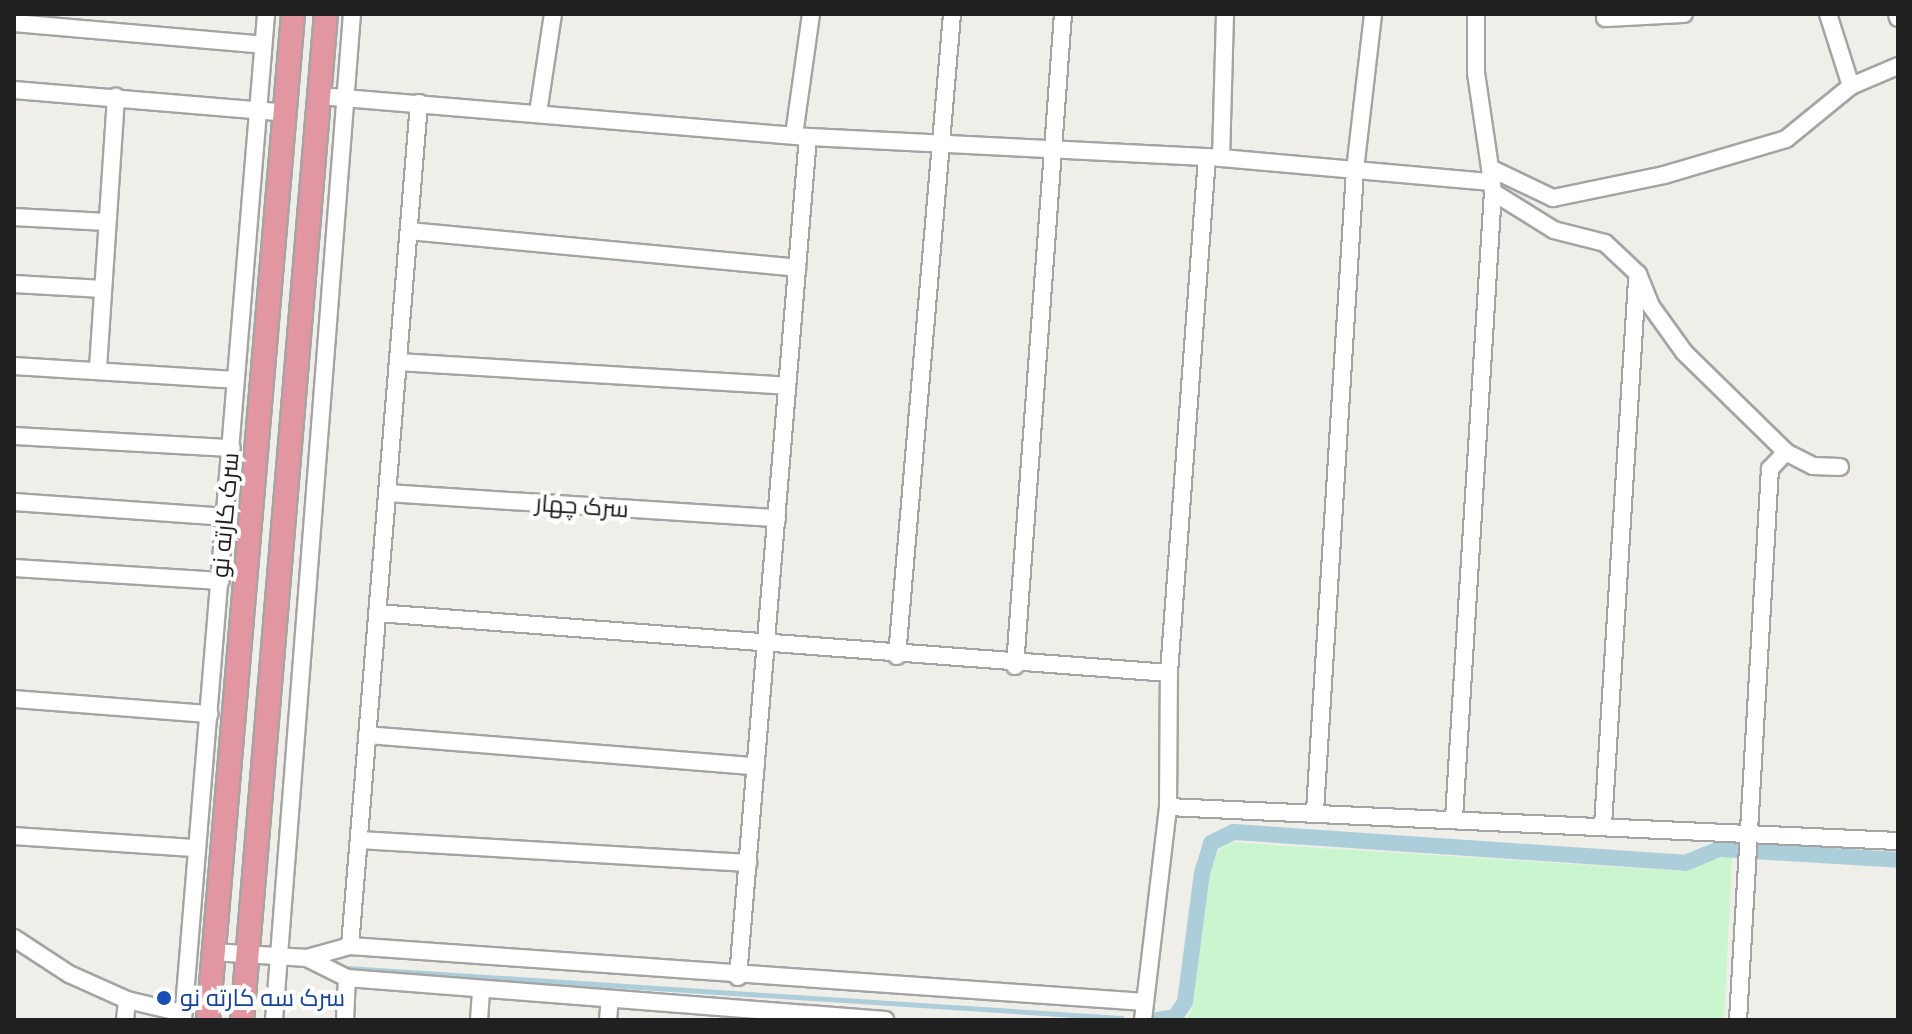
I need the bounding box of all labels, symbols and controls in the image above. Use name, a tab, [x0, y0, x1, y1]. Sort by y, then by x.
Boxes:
street label: سرک کارته نو	[205, 451, 245, 579]
street label: سرک چهار	[534, 488, 630, 524]
place label: سرک سه کارته نو	[180, 984, 345, 1012]
marker: سرک سه کارته نو	[155, 989, 173, 1007]

